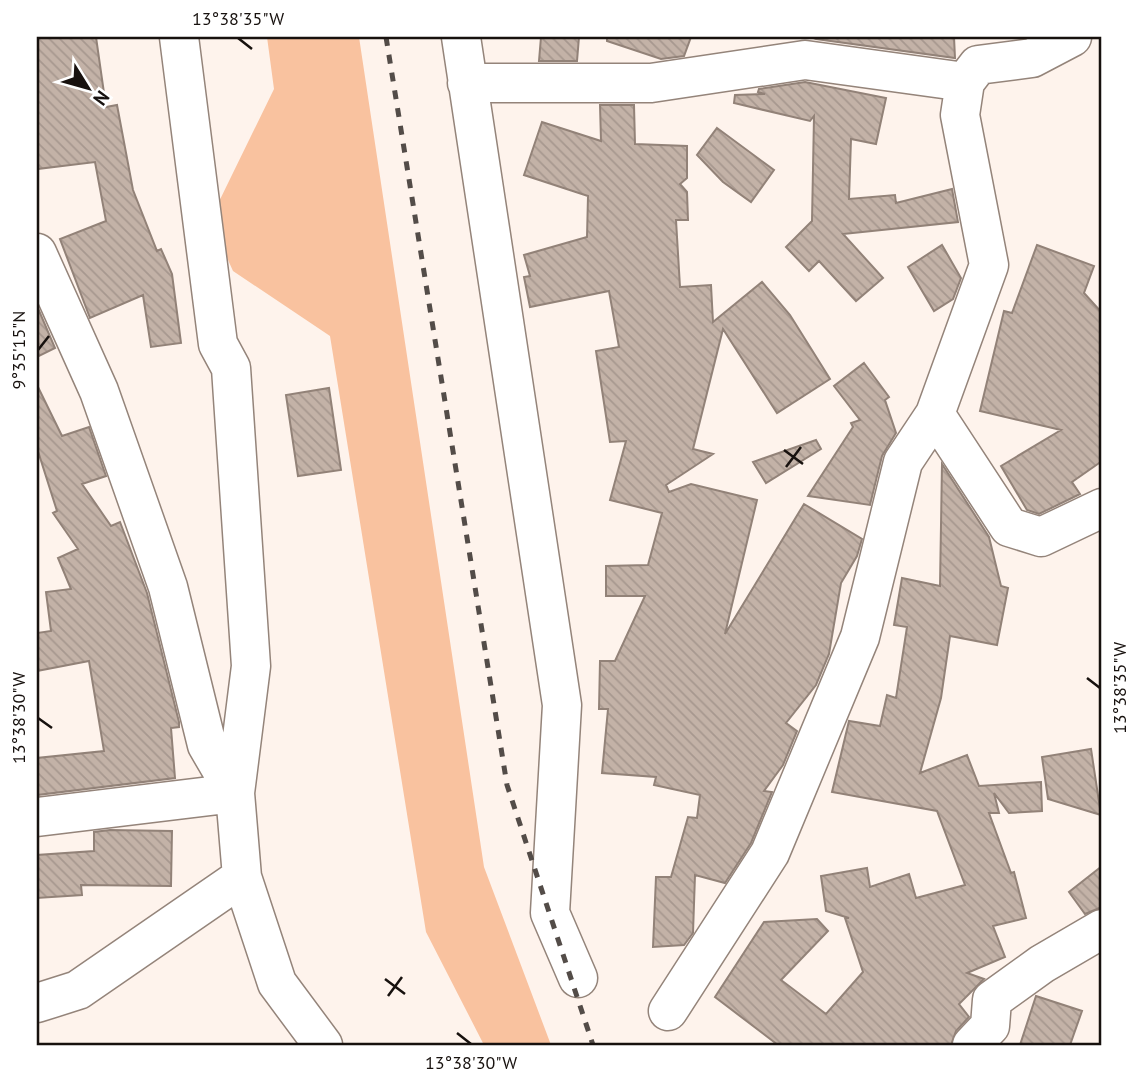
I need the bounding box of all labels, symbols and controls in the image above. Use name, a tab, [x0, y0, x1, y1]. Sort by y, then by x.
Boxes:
text: 13°38'35"W	[192, 7, 284, 30]
north arrow	[52, 52, 122, 122]
text: N	[88, 86, 115, 110]
text: 9°35'15"N	[7, 311, 30, 389]
text: 13°38'35"W	[1108, 642, 1131, 734]
text: 13°38'30"W	[7, 672, 30, 764]
text: 13°38'30"W	[425, 1051, 517, 1074]

